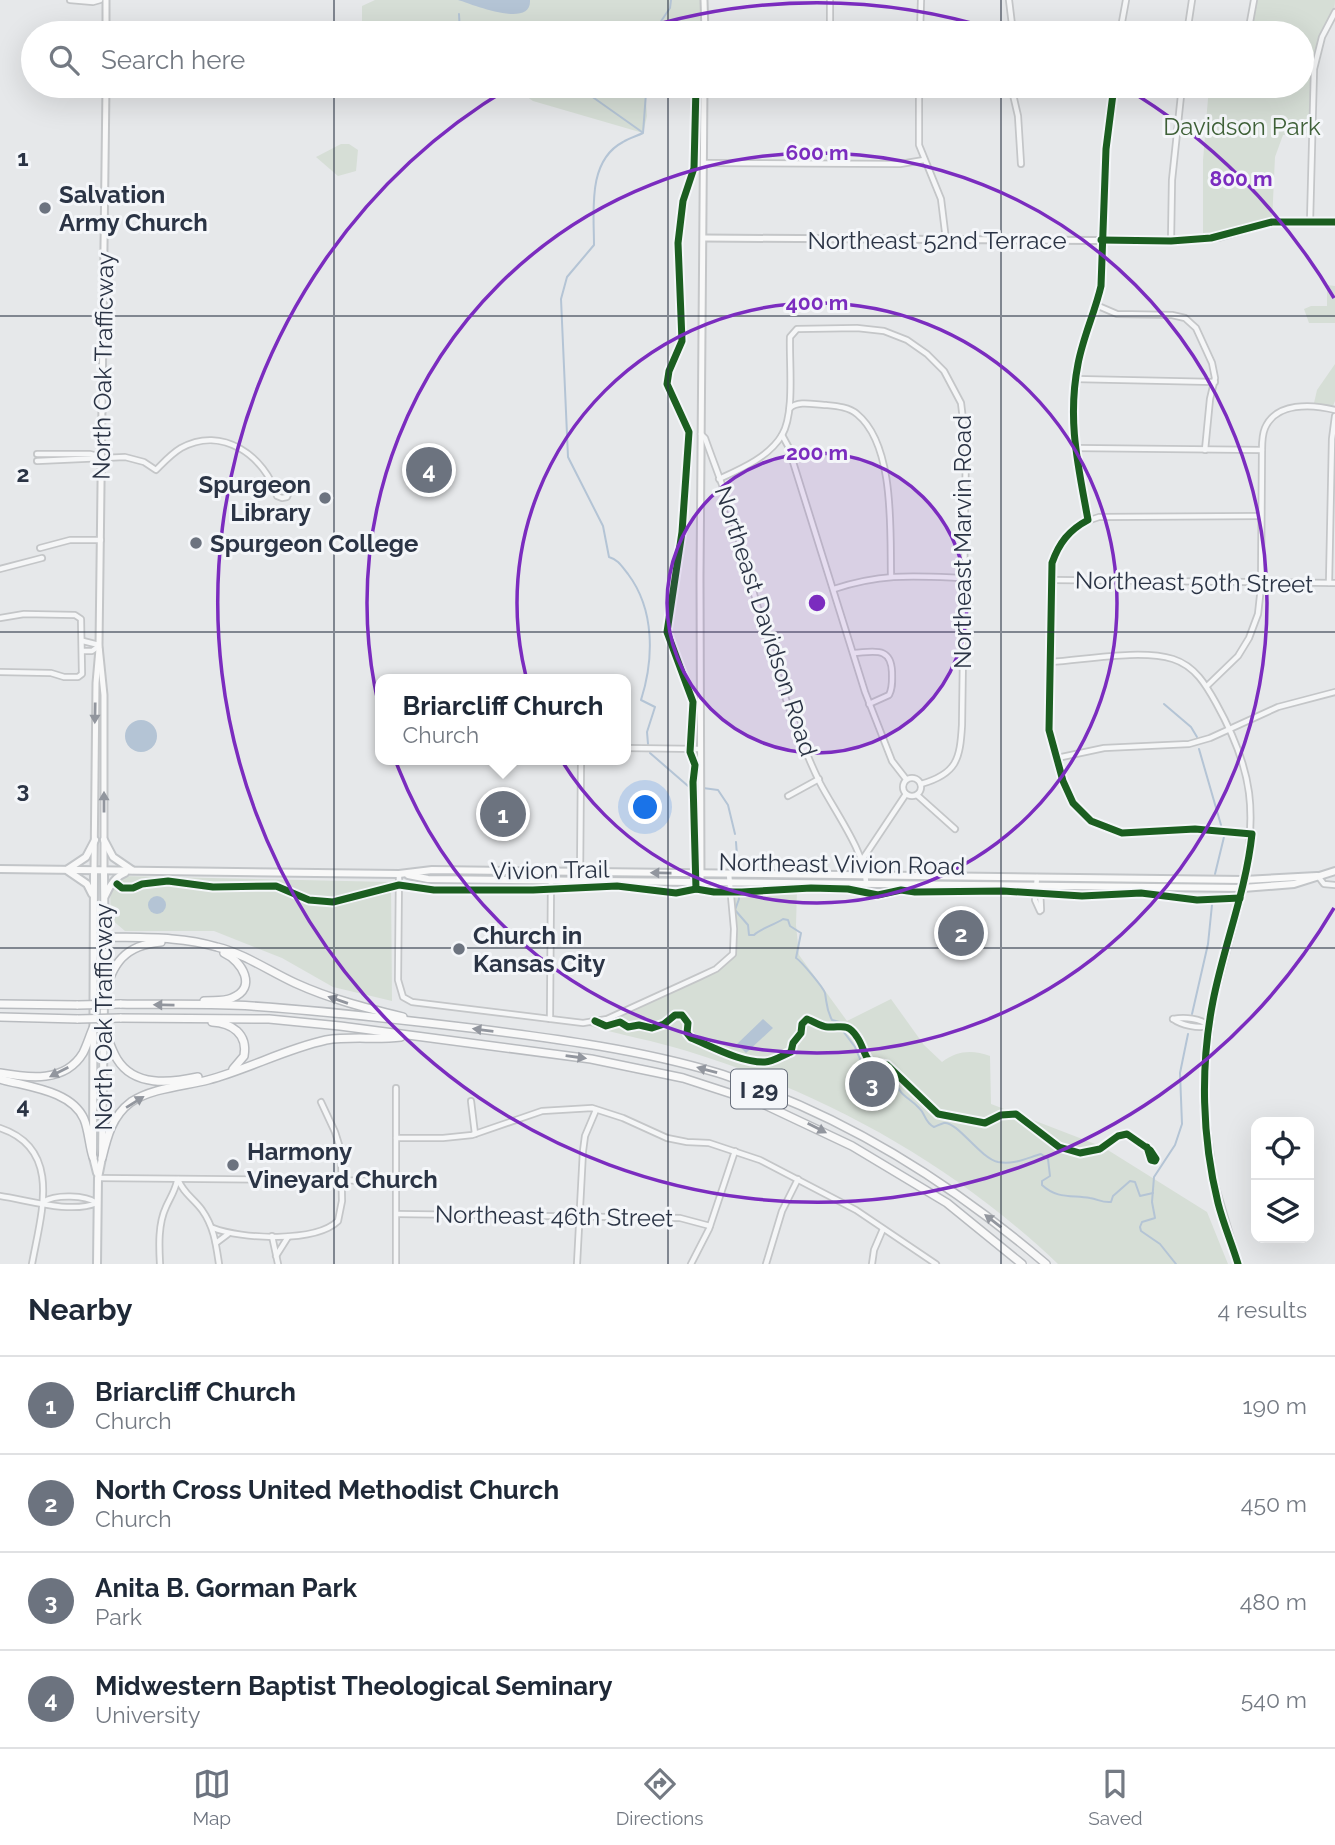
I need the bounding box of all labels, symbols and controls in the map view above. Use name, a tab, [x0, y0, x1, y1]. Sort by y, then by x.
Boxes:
search box	[21, 21, 1314, 98]
icon: search	[45, 41, 83, 79]
text: Search here	[101, 45, 245, 75]
park label: Davidson Park	[1163, 112, 1321, 141]
text: 600 m	[785, 140, 849, 165]
text: 1	[17, 144, 29, 171]
text: 800 m	[1209, 166, 1273, 191]
place label: Salvation Army Church	[59, 180, 208, 237]
marker: Salvation Army Church	[37, 200, 53, 216]
street label: Northeast 52nd Terrace	[808, 226, 1066, 255]
street label: North Oak Trafficway	[87, 252, 119, 480]
text: 400 m	[786, 290, 848, 315]
street label: Northeast Marvin Road	[948, 415, 977, 669]
text: 200 m	[786, 440, 848, 465]
pin: 4	[406, 444, 452, 496]
text: 2	[17, 460, 29, 487]
place label: Spurgeon Library	[199, 470, 311, 527]
street label: Northeast Davidson Road	[709, 482, 823, 760]
marker: Spurgeon Library	[317, 490, 333, 506]
place label: Spurgeon College	[210, 529, 418, 558]
marker: Spurgeon College	[188, 535, 204, 551]
street label: Northeast 50th Street	[1075, 565, 1313, 599]
centre of rings	[805, 591, 829, 615]
popup	[375, 674, 631, 765]
text: Briarcliff Church	[403, 691, 604, 721]
one-way arrow	[89, 703, 101, 725]
text: Church	[403, 721, 479, 748]
text: 3	[17, 776, 29, 803]
pin: 1	[480, 788, 526, 840]
your location	[628, 790, 662, 824]
one-way arrow	[98, 791, 110, 813]
street label: Northeast Vivion Road	[718, 847, 966, 881]
street label: Vivion Trail	[490, 854, 610, 886]
one-way arrow	[650, 867, 672, 879]
street label: North Oak Trafficway	[89, 903, 118, 1131]
pin: 2	[938, 907, 984, 959]
place label: Church in Kansas City	[473, 921, 605, 978]
marker: Church in Kansas City	[451, 941, 467, 957]
one-way arrow	[327, 994, 348, 1005]
one-way arrow	[153, 999, 175, 1011]
one-way arrow	[472, 1024, 494, 1035]
one-way arrow	[566, 1052, 588, 1063]
pin: 3	[849, 1058, 895, 1110]
one-way arrow	[695, 1064, 717, 1075]
one-way arrow	[48, 1065, 68, 1077]
road number: I 29	[731, 1070, 787, 1108]
text: 4	[16, 1092, 30, 1119]
one-way arrow	[125, 1095, 144, 1108]
map controls	[1251, 1117, 1314, 1243]
button: locate	[1251, 1117, 1314, 1180]
one-way arrow	[807, 1123, 827, 1134]
place label: Harmony Vineyard Church	[247, 1137, 438, 1194]
marker: Harmony Vineyard Church	[225, 1157, 241, 1173]
button: layers	[1251, 1180, 1314, 1243]
street label: Northeast 46th Street	[435, 1199, 673, 1233]
one-way arrow	[984, 1214, 1002, 1229]
text: Nearby	[28, 1292, 132, 1327]
text: 4 results	[1218, 1296, 1307, 1323]
text: Briarcliff Church	[95, 1377, 296, 1407]
text: 1	[45, 1392, 57, 1419]
text: 190 m	[1243, 1392, 1307, 1419]
text: Church	[95, 1407, 172, 1434]
text: North Cross United Methodist Church	[95, 1475, 559, 1505]
text: 2	[45, 1490, 57, 1517]
text: 450 m	[1241, 1490, 1307, 1517]
text: Church	[95, 1505, 172, 1532]
text: Anita B. Gorman Park	[95, 1573, 357, 1603]
text: 3	[45, 1588, 57, 1615]
text: 480 m	[1240, 1588, 1307, 1615]
text: Park	[95, 1603, 142, 1630]
text: Midwestern Baptist Theological Seminary	[95, 1671, 613, 1701]
text: 4	[44, 1686, 58, 1713]
text: 540 m	[1241, 1686, 1307, 1713]
text: University	[95, 1701, 200, 1728]
tab: Map	[192, 1765, 231, 1829]
tab: Directions	[616, 1765, 704, 1829]
tab: Saved	[1088, 1765, 1143, 1829]

